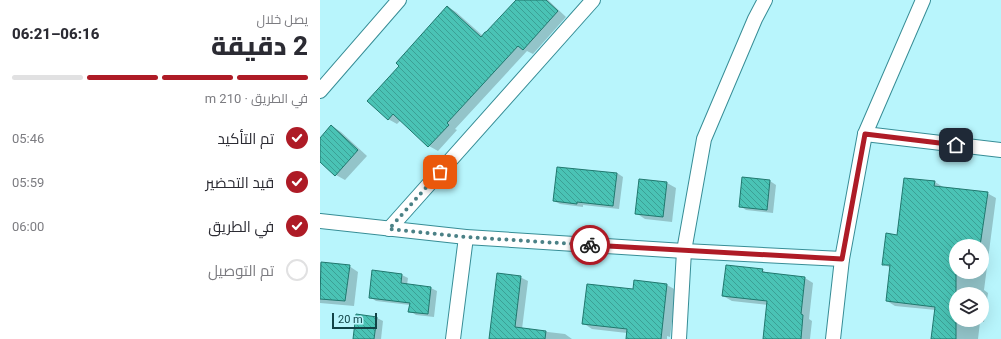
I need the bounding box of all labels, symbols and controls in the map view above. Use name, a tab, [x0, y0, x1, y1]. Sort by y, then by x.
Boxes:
text: يصل خلال	[257, 12, 308, 27]
text: 06:16–06:21	[12, 25, 99, 43]
text: 2 دقيقة	[211, 31, 308, 61]
text: في الطريق · 210 m	[205, 91, 308, 106]
icon: check	[286, 127, 308, 149]
pin	[939, 128, 973, 162]
text: تم التأكيد	[218, 130, 274, 148]
text: 05:46	[12, 131, 44, 146]
icon: home	[945, 134, 967, 156]
pin	[423, 155, 457, 189]
icon: bag	[429, 161, 451, 183]
icon: check	[286, 171, 308, 193]
text: قيد التحضير	[205, 174, 274, 192]
text: 05:59	[12, 175, 44, 190]
icon: check	[286, 215, 308, 237]
text: في الطريق	[208, 218, 274, 236]
text: 06:00	[12, 219, 44, 234]
courier	[570, 225, 610, 265]
icon: bike	[579, 234, 601, 256]
map controls	[949, 239, 989, 327]
button: locate	[949, 239, 989, 279]
text: تم التوصيل	[208, 262, 274, 280]
button: layers	[949, 287, 989, 327]
scale bar	[332, 311, 377, 330]
text: 20 m	[338, 313, 363, 326]

